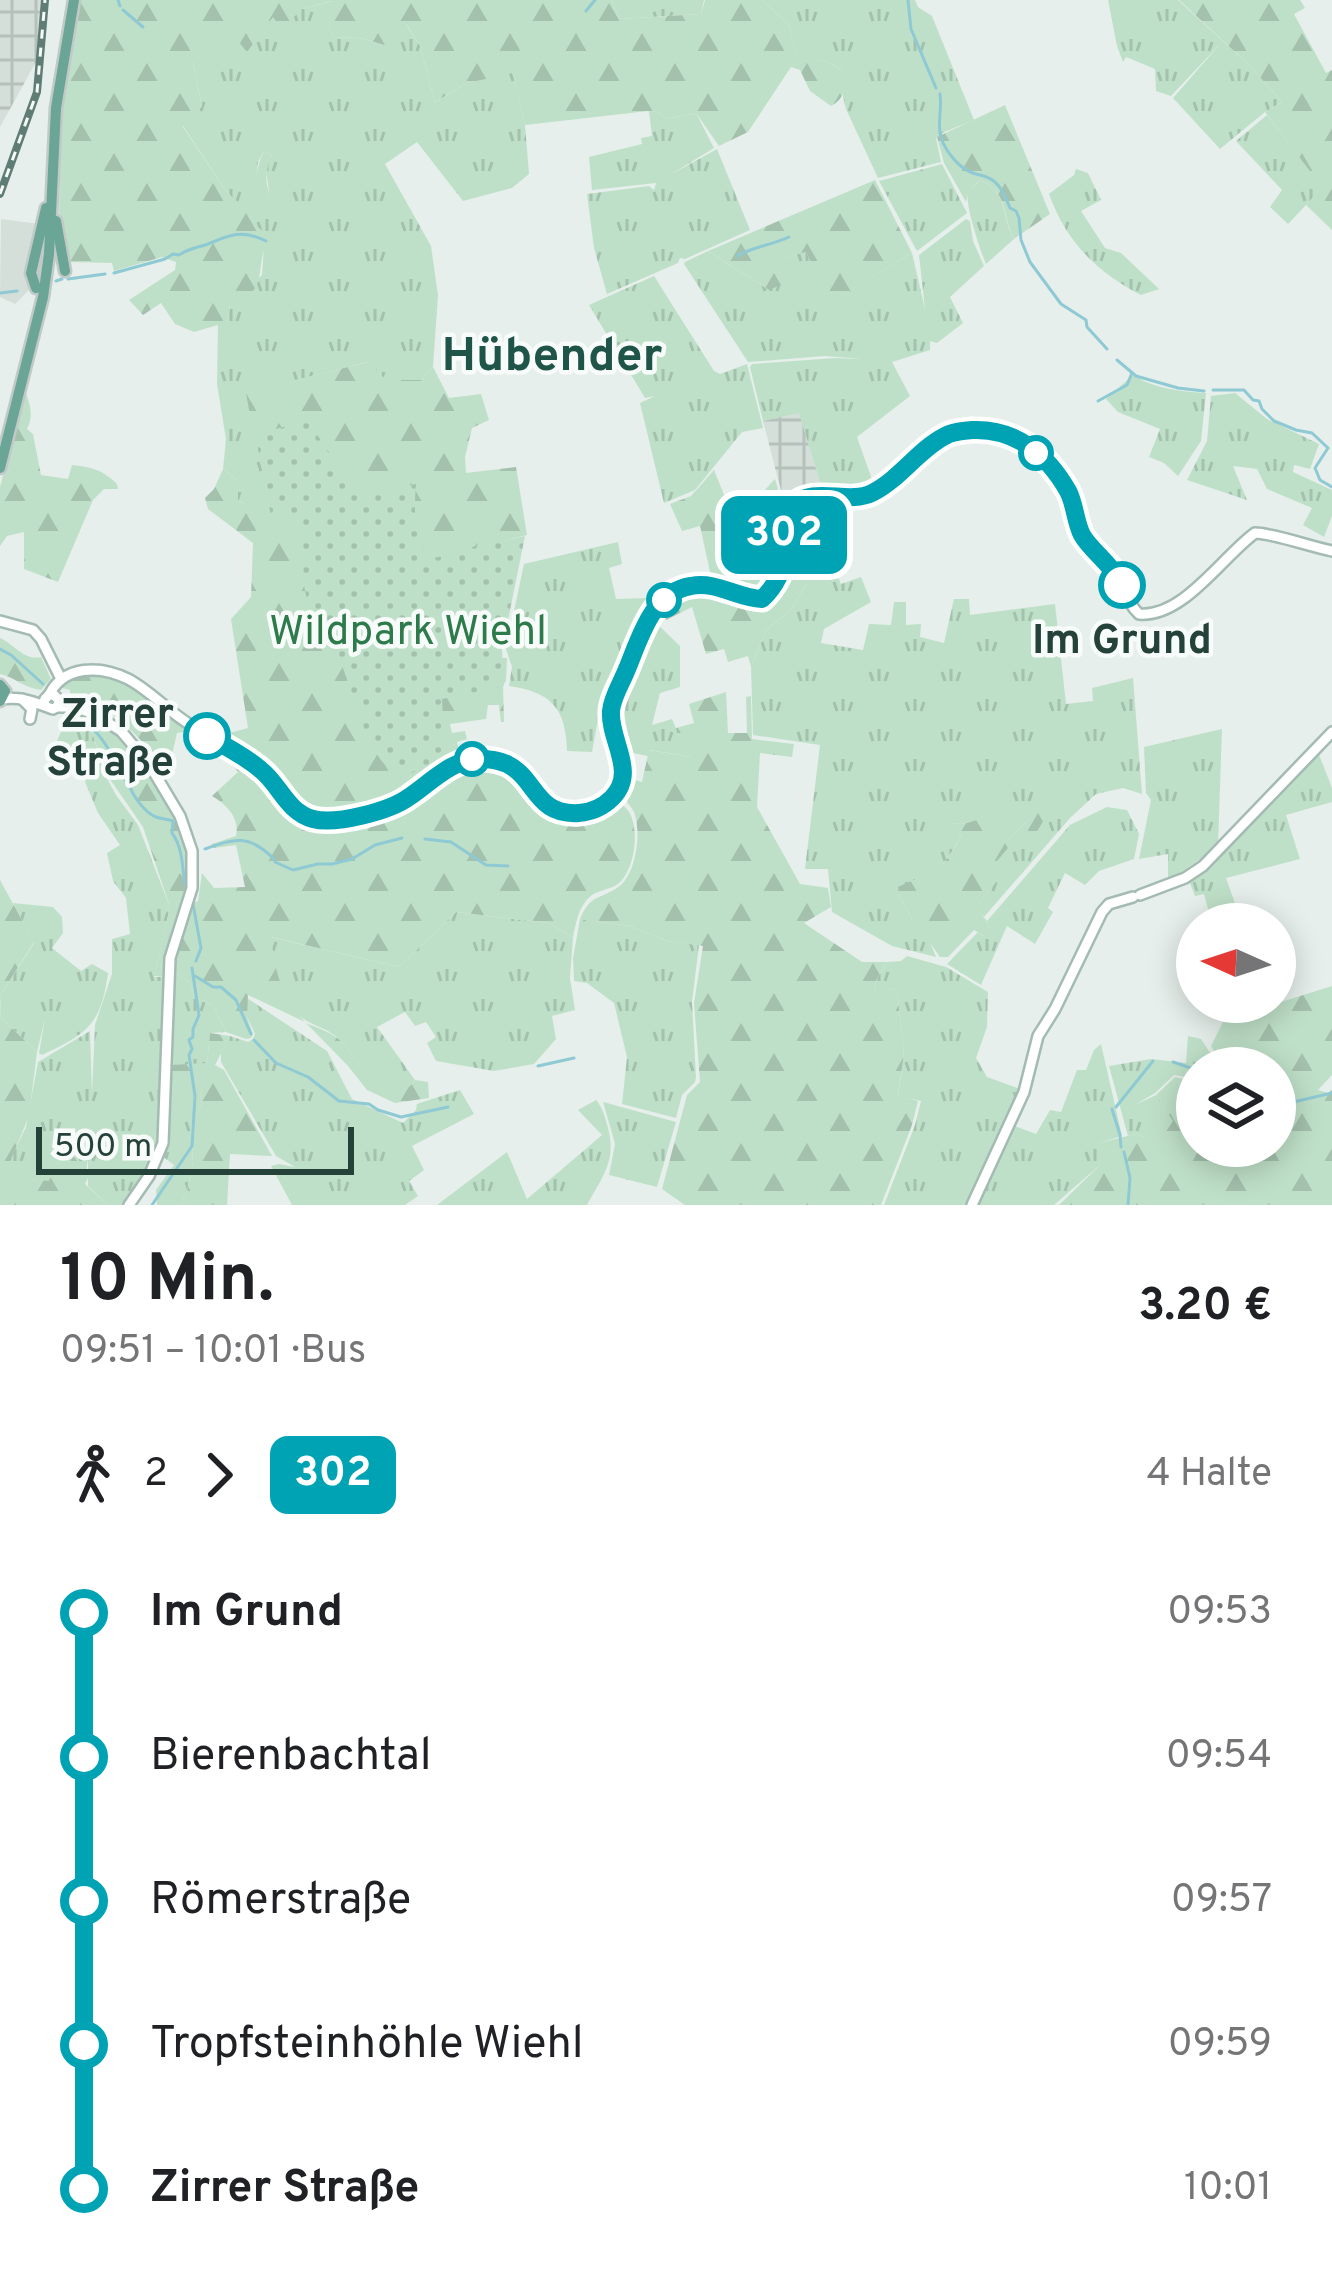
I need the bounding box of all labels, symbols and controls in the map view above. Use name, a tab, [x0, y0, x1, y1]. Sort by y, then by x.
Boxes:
district label: Hübender	[441, 328, 663, 388]
unlabelled marker	[1020, 437, 1052, 469]
line badge: 302	[715, 496, 853, 574]
text: 302	[745, 508, 823, 561]
marker: Im Grund	[1100, 563, 1144, 607]
unlabelled marker	[648, 584, 680, 616]
park label: Wildpark Wiehl	[269, 607, 547, 660]
place label: Im Grund	[1032, 616, 1212, 669]
place label: Zirrer Straße	[46, 690, 174, 791]
marker: Zirrer Straße	[185, 714, 229, 758]
unlabelled marker	[456, 743, 488, 775]
north arrow	[1176, 903, 1296, 1023]
map controls	[1176, 903, 1296, 1167]
button: layers	[1176, 1047, 1296, 1167]
scale bar	[36, 1121, 354, 1174]
text: 500 m	[54, 1127, 152, 1169]
text: 10 Min.	[60, 1241, 274, 1324]
text: 3.20 €	[1138, 1279, 1272, 1336]
text: 09:51 – 10:01 · Bus	[60, 1328, 366, 1377]
icon: walk	[60, 1442, 126, 1508]
icon: forward	[186, 1442, 252, 1508]
text: 302	[294, 1448, 372, 1501]
text: 2	[144, 1451, 168, 1500]
text: 4 Halte	[1146, 1451, 1272, 1500]
text: Im Grund	[150, 1585, 343, 1642]
text: 09:53	[1167, 1589, 1272, 1638]
text: Bierenbachtal	[150, 1729, 431, 1786]
text: 09:54	[1166, 1733, 1272, 1782]
text: Römerstraße	[150, 1873, 411, 1930]
text: 09:57	[1171, 1877, 1272, 1926]
text: Tropfsteinhöhle Wiehl	[150, 2017, 584, 2074]
text: 09:59	[1168, 2021, 1272, 2070]
text: Zirrer Straße	[150, 2161, 419, 2218]
text: 10:01	[1184, 2165, 1272, 2214]

